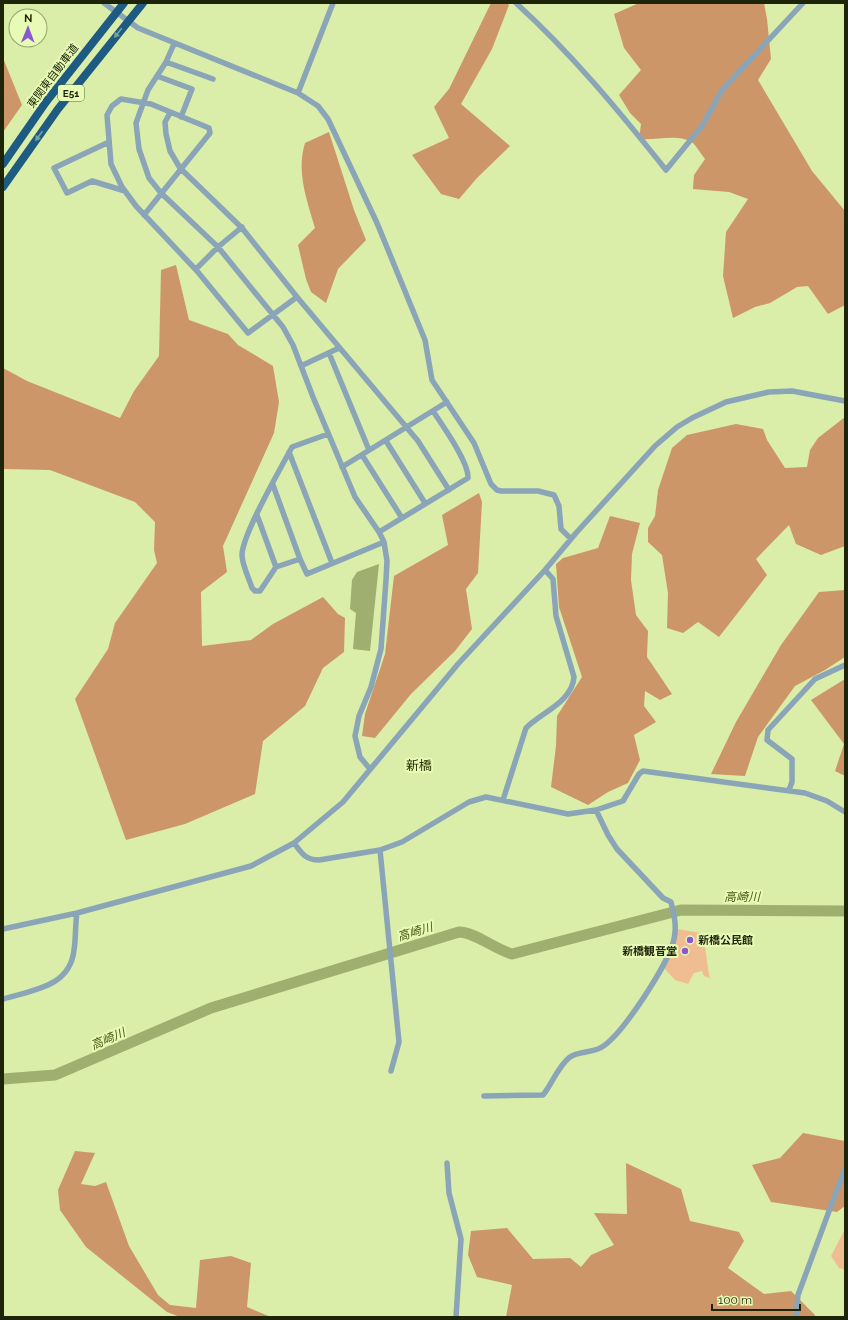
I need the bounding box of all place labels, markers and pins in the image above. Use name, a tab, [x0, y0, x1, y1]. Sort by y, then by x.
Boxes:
place label: 新橋公民館	[698, 934, 753, 947]
marker: 新橋公民館	[685, 935, 695, 945]
place label: 新橋観音堂	[622, 945, 677, 958]
marker: 新橋観音堂	[680, 946, 690, 956]

